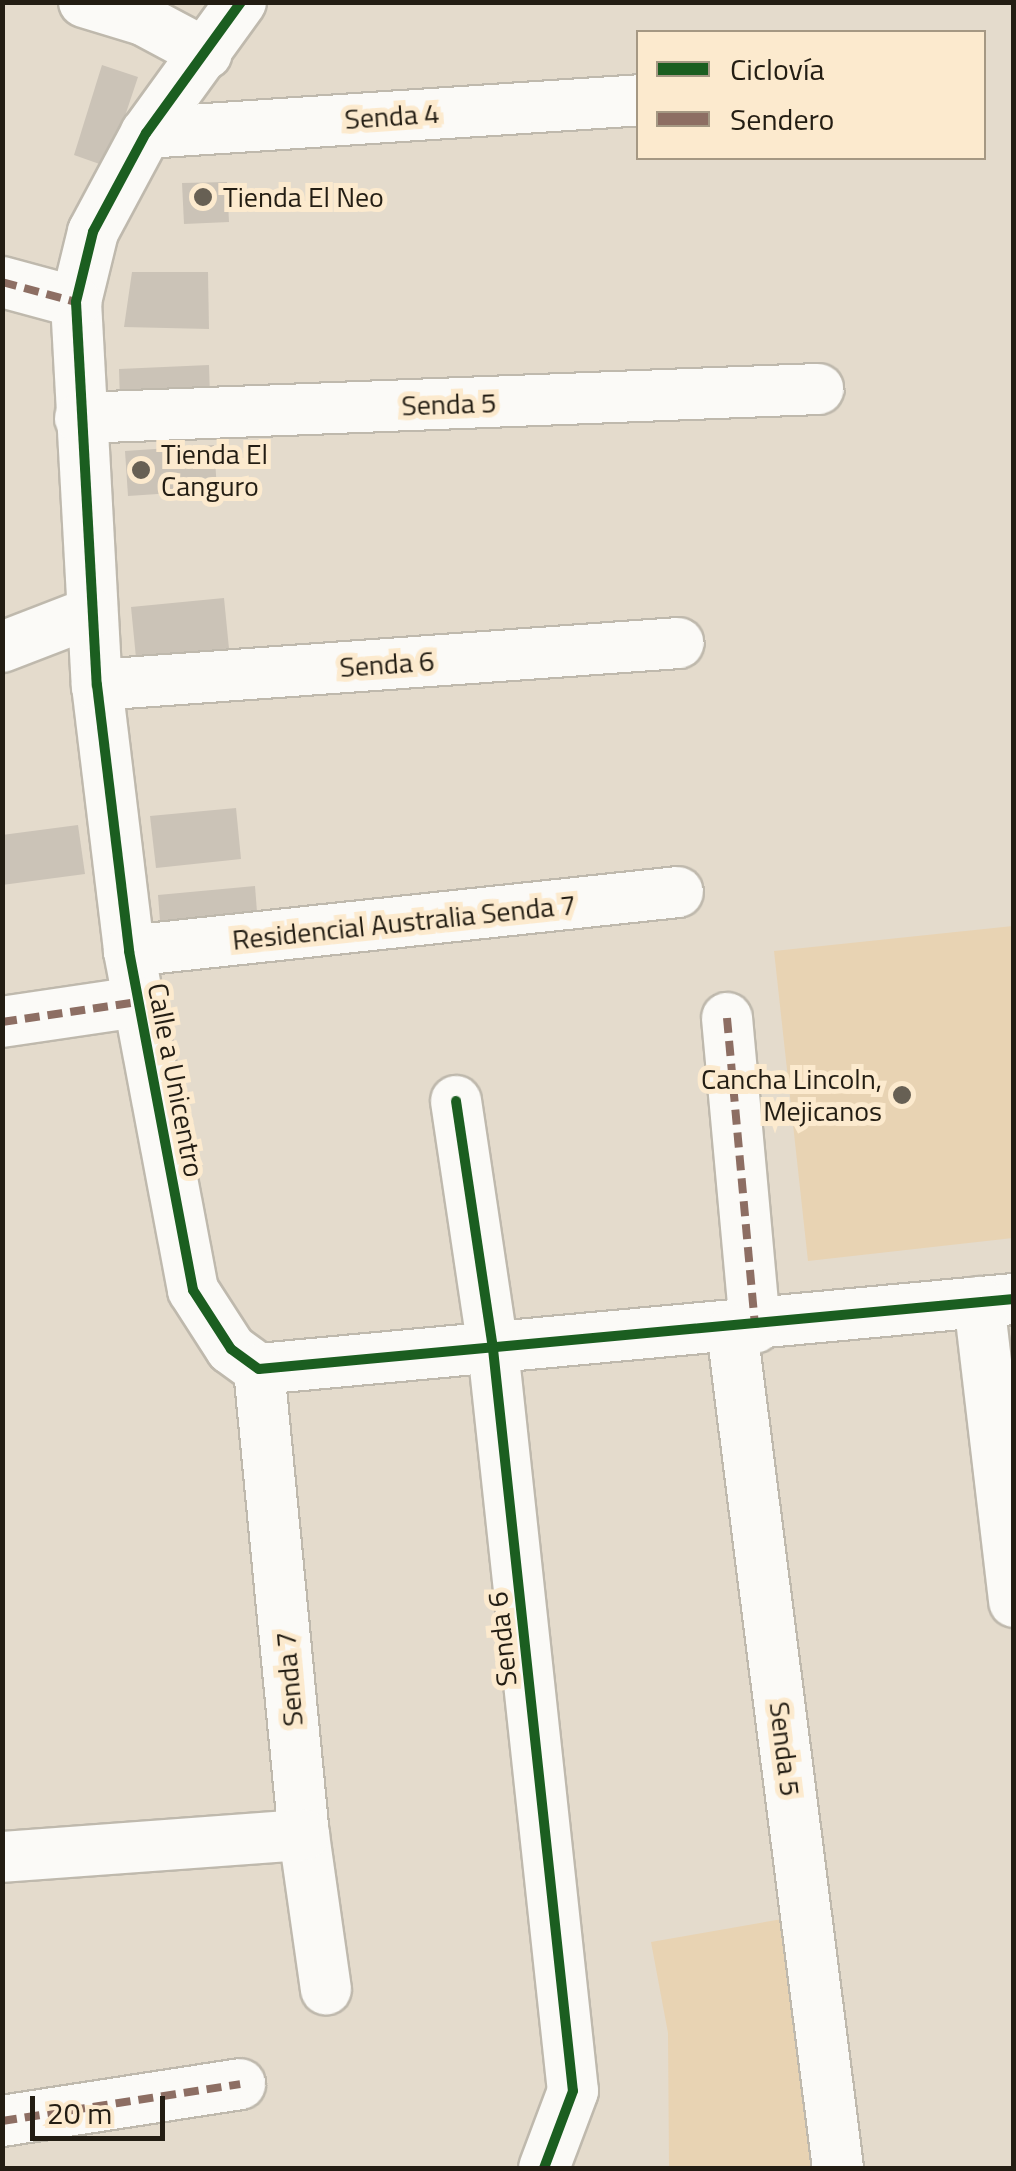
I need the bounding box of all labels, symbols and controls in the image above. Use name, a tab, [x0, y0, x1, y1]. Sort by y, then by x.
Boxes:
legend	[636, 30, 986, 160]
text: Ciclovía	[730, 46, 825, 92]
street label: Senda 4	[343, 96, 441, 136]
text: Sendero	[730, 96, 834, 142]
place label: Tienda El Neo	[223, 180, 384, 214]
marker: Tienda El Neo	[192, 186, 214, 208]
street label: Senda 5	[401, 386, 497, 422]
place label: Tienda El Canguro	[161, 437, 268, 503]
marker: Tienda El Canguro	[130, 459, 152, 481]
street label: Senda 6	[338, 644, 436, 684]
street label: Residencial Australia Senda 7	[231, 887, 577, 957]
street label: Calle a Unicentro	[141, 980, 211, 1180]
place label: Cancha Lincoln, Mejicanos	[701, 1062, 882, 1128]
marker: Cancha Lincoln, Mejicanos	[891, 1084, 913, 1106]
street label: Senda 6	[480, 1590, 524, 1688]
street label: Senda 7	[268, 1630, 310, 1728]
street label: Senda 5	[763, 1700, 807, 1798]
scale bar	[35, 2076, 170, 2138]
text: 20 m	[47, 2090, 112, 2136]

